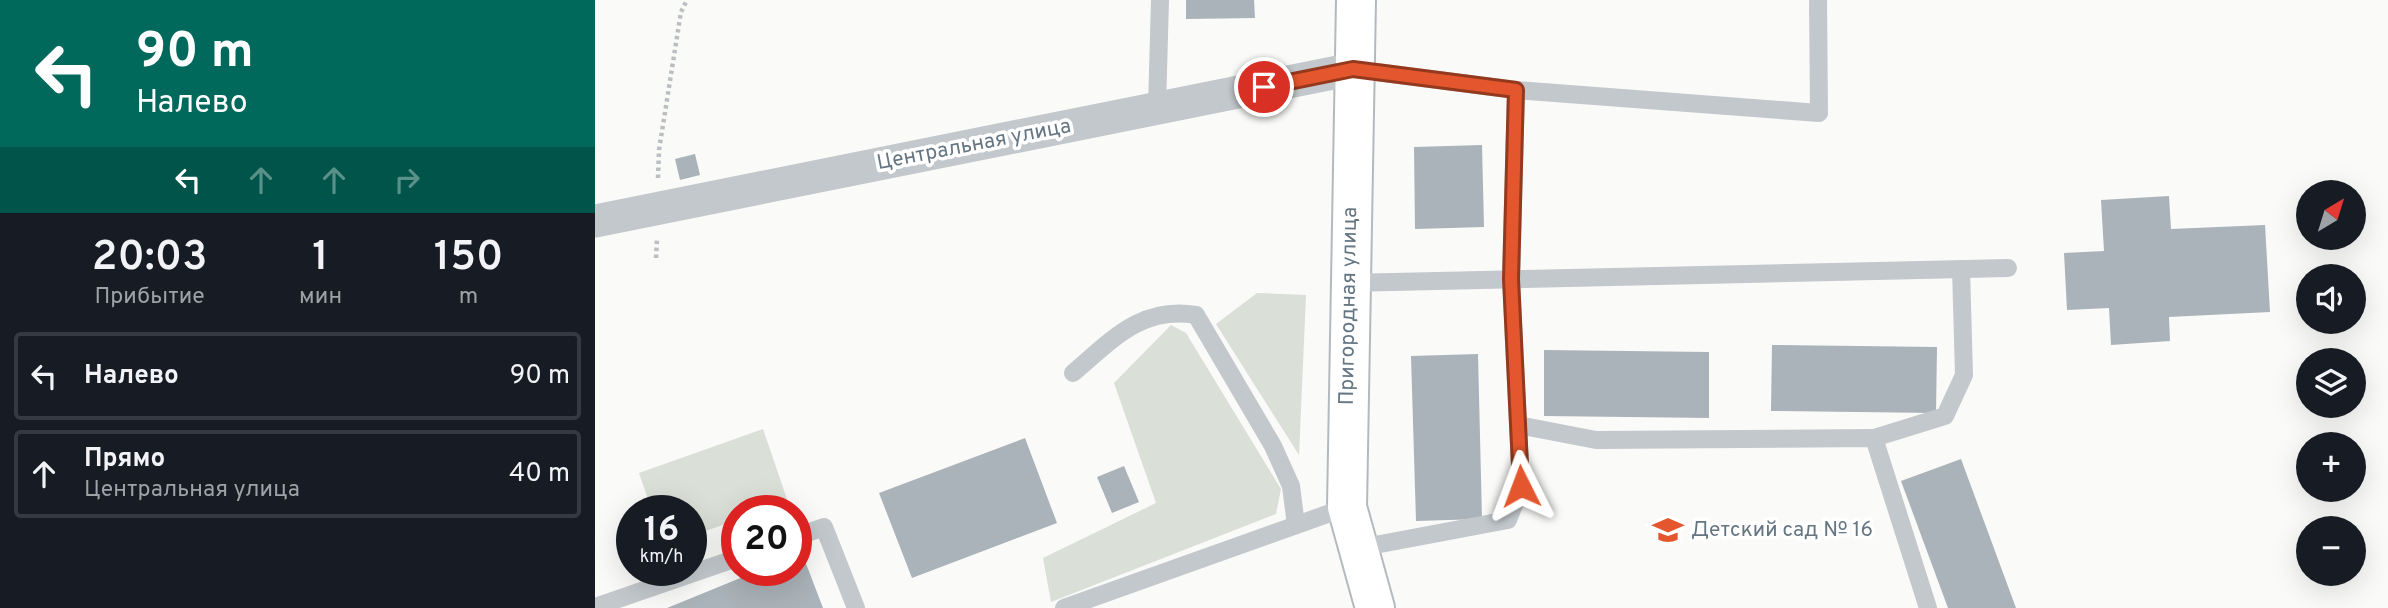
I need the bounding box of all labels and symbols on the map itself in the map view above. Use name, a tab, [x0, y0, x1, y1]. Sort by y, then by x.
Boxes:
pin	[1234, 57, 1294, 117]
street label: Центральная улица	[875, 113, 1073, 177]
north arrow	[2296, 180, 2366, 250]
street label: Пригородная улица	[1334, 207, 1364, 405]
position arrow	[1484, 449, 1558, 523]
speed limit sign: 20	[721, 495, 812, 586]
school or university icon: Детский сад № 16	[1651, 513, 1685, 547]
place label: Детский сад № 16	[1691, 517, 1873, 544]

